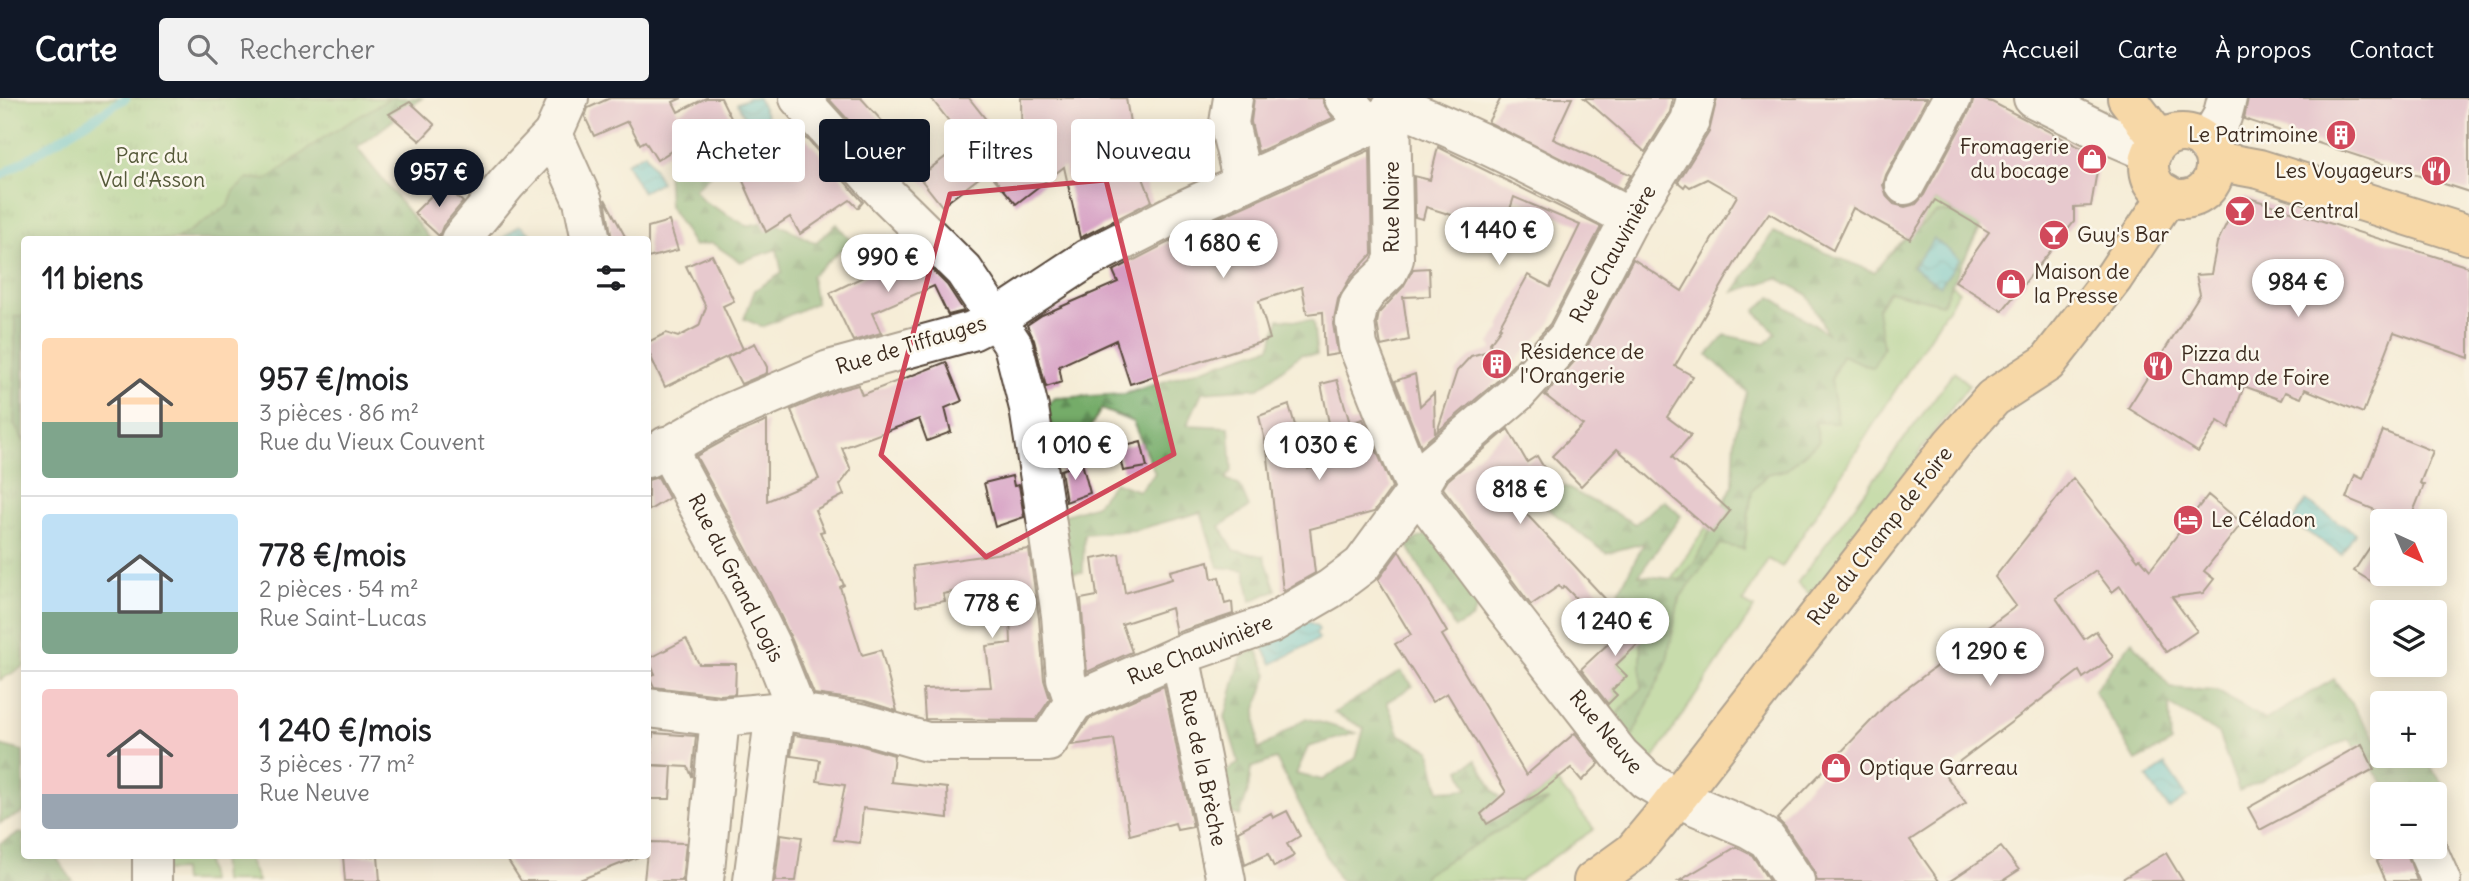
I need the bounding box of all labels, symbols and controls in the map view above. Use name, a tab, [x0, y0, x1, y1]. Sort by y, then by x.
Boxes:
search box	[159, 18, 649, 81]
text: Carte	[35, 28, 117, 70]
icon: search	[183, 30, 221, 68]
text: Rechercher	[239, 33, 375, 66]
text: Accueil	[2002, 34, 2079, 64]
text: Carte	[2117, 34, 2177, 64]
text: À propos	[2215, 34, 2311, 64]
text: Contact	[2349, 34, 2434, 64]
building icon: Le Patrimoine	[2324, 118, 2358, 152]
chip: Acheter	[672, 119, 805, 182]
chip: Louer	[819, 119, 930, 182]
chip: Filtres	[944, 119, 1057, 182]
chip: Nouveau	[1071, 119, 1215, 182]
place label: Le Patrimoine	[2188, 121, 2318, 148]
place label: Fromagerie du bocage	[1960, 133, 2069, 184]
park label: Parc du Val d'Asson	[99, 142, 205, 193]
shop icon: Fromagerie du bocage	[2075, 142, 2109, 176]
pin: 957 €	[390, 150, 488, 209]
restaurant icon: Les Voyageurs	[2419, 154, 2453, 188]
text: 957 €	[410, 157, 468, 186]
place label: Les Voyageurs	[2275, 157, 2413, 184]
street label: Rue Noire	[1378, 161, 1405, 253]
street label: Rue Chauvinière	[1563, 180, 1662, 328]
bar icon: Le Central	[2223, 194, 2257, 228]
place label: Le Central	[2263, 197, 2359, 224]
pin: 1 440 €	[1434, 208, 1564, 267]
text: 1 440 €	[1461, 215, 1537, 244]
bar icon: Guy's Bar	[2037, 218, 2071, 252]
pin: 1 680 €	[1158, 220, 1288, 280]
place label: Guy's Bar	[2077, 221, 2170, 248]
text: 1 680 €	[1185, 228, 1261, 257]
pin: 990 €	[839, 234, 937, 294]
text: 990 €	[857, 242, 919, 271]
place label: Maison de la Presse	[2034, 258, 2130, 309]
text: 11 biens	[42, 259, 143, 297]
icon: filters	[592, 259, 630, 297]
pin: 984 €	[2249, 260, 2347, 319]
shop icon: Maison de la Presse	[1994, 267, 2028, 301]
text: 984 €	[2268, 267, 2328, 296]
street label: Rue de Tiffauges	[832, 309, 989, 380]
place label: Résidence de l'Orangerie	[1520, 338, 1644, 389]
place label: Pizza du Champ de Foire	[2181, 340, 2330, 391]
building icon: Résidence de l'Orangerie	[1480, 347, 1514, 381]
restaurant icon: Pizza du Champ de Foire	[2141, 349, 2175, 383]
text: 957 €/mois	[259, 360, 409, 398]
icon: home	[98, 366, 182, 450]
text: 3 pièces · 86 m²	[259, 398, 419, 427]
pin: 1 010 €	[1010, 422, 1140, 482]
pin: 1 030 €	[1254, 422, 1384, 482]
text: Rue du Vieux Couvent	[259, 427, 485, 456]
text: 1 010 €	[1038, 430, 1112, 459]
text: 1 030 €	[1280, 430, 1358, 459]
street label: Rue du Champ de Foire	[1801, 441, 1958, 631]
pin: 818 €	[1471, 466, 1569, 526]
text: 818 €	[1492, 474, 1548, 503]
street label: Rue du Grand Logis	[682, 489, 791, 666]
hotel icon: Le Céladon	[2171, 503, 2205, 537]
place label: Le Céladon	[2211, 506, 2316, 533]
north arrow	[2370, 509, 2446, 586]
map controls	[2370, 509, 2447, 859]
text: 778 €/mois	[259, 536, 406, 574]
icon: home	[98, 542, 182, 626]
text: 2 pièces · 54 m²	[259, 574, 419, 603]
pin: 778 €	[943, 580, 1041, 640]
text: 778 €	[964, 588, 1020, 617]
pin: 1 240 €	[1550, 598, 1680, 658]
button: layers	[2370, 600, 2447, 677]
text: Rue Saint-Lucas	[259, 603, 427, 632]
text: 1 240 €	[1577, 606, 1653, 635]
street label: Rue Chauvinière	[1123, 608, 1276, 691]
pin: 1 290 €	[1925, 628, 2055, 688]
text: 1 290 €	[1952, 636, 2028, 665]
street label: Rue Neuve	[1564, 684, 1649, 779]
street label: Rue de la Brèche	[1174, 687, 1233, 849]
button: +	[2370, 691, 2447, 768]
text: 1 240 €/mois	[259, 711, 432, 749]
icon: home	[98, 717, 182, 801]
text: 3 pièces · 77 m²	[259, 749, 415, 778]
shop icon: Optique Garreau	[1819, 751, 1853, 785]
place label: Optique Garreau	[1859, 754, 2018, 781]
text: Rue Neuve	[259, 778, 370, 807]
button: −	[2370, 782, 2447, 859]

